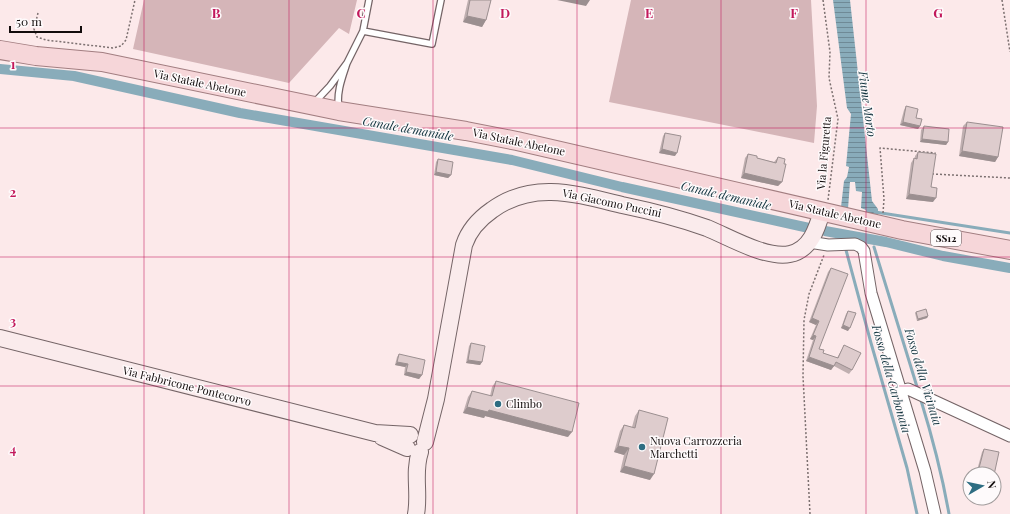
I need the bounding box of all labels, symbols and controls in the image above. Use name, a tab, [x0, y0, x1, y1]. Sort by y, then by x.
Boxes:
text: B	[212, 4, 221, 21]
text: C	[356, 4, 366, 21]
text: D	[500, 4, 510, 21]
text: E	[645, 4, 653, 21]
text: F	[790, 4, 798, 21]
text: G	[933, 4, 943, 21]
scale bar	[10, 8, 81, 34]
text: 50 m	[16, 13, 42, 29]
text: 1	[11, 55, 16, 72]
street label: Via Statale Abetone	[151, 65, 248, 100]
water label: Fiume Morto	[855, 69, 881, 138]
water label: Canale demaniale	[361, 112, 455, 144]
street label: Via la Figuretta	[813, 115, 834, 191]
street label: Via Statale Abetone	[470, 124, 567, 159]
water label: Canale demaniale	[680, 177, 773, 213]
text: 2	[10, 183, 17, 200]
street label: Via Giacomo Puccini	[560, 184, 663, 220]
street label: Via Statale Abetone	[786, 195, 883, 232]
road number: SS12	[931, 230, 961, 246]
text: 3	[10, 312, 16, 329]
water label: Fosso della Carbonaia	[869, 322, 915, 435]
water label: Fosso della Vicinaia	[901, 325, 946, 427]
street label: Via Fabbricone Pontecorvo	[120, 362, 253, 409]
place label: Climbo	[506, 396, 542, 411]
marker: Climbo	[493, 399, 503, 409]
place label: Nuova Carrozzeria Marchetti	[650, 433, 742, 461]
text: 4	[10, 440, 17, 457]
marker: Nuova Carrozzeria Marchetti	[637, 442, 647, 452]
north arrow	[962, 466, 1002, 506]
text: N	[984, 479, 1000, 490]

